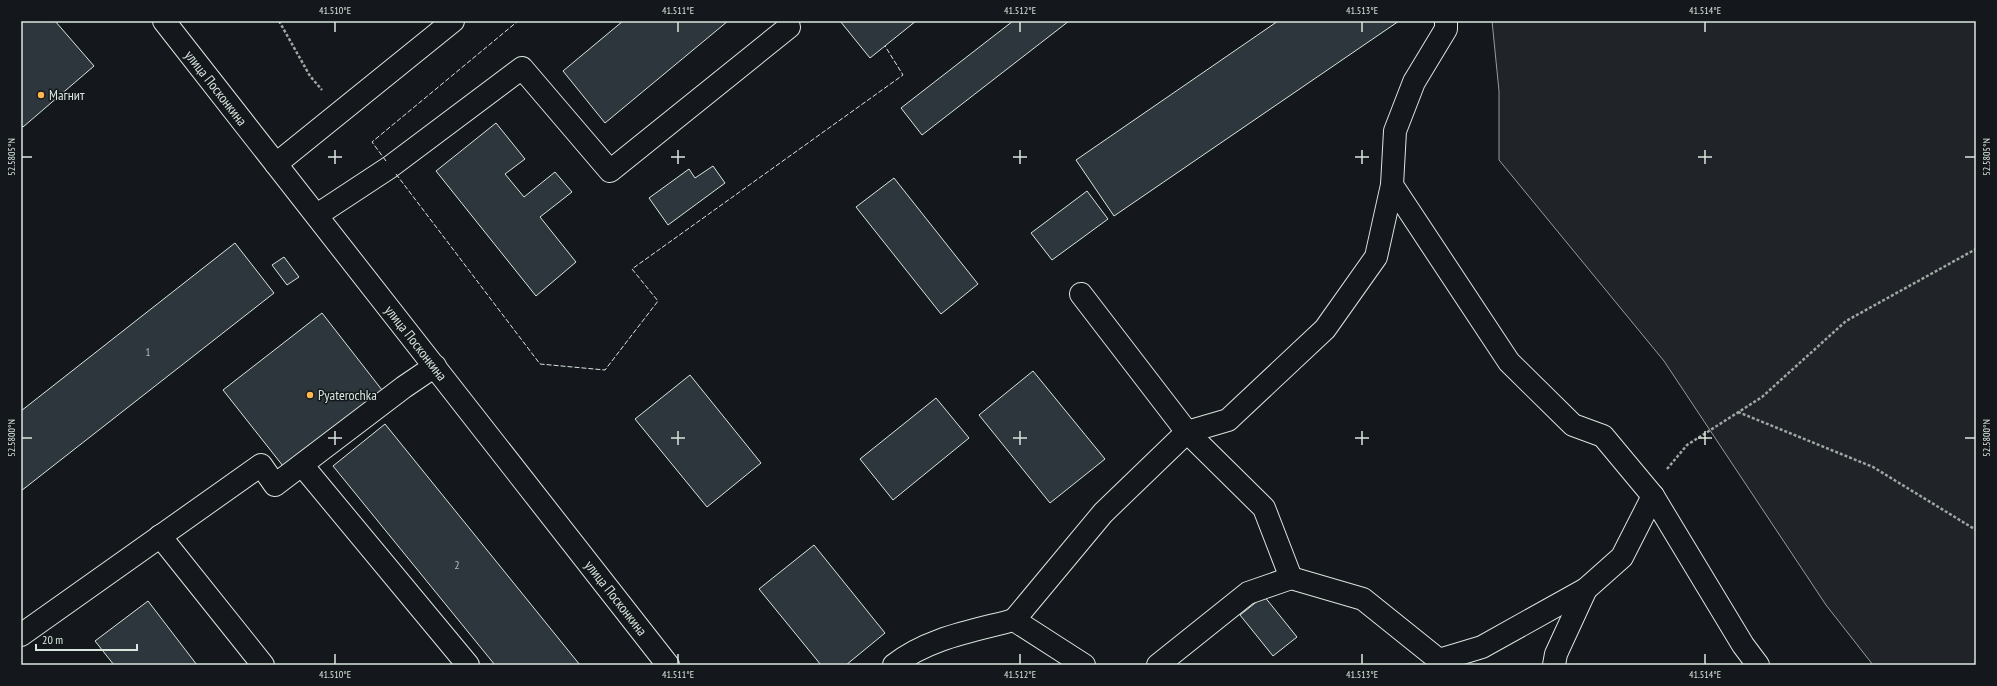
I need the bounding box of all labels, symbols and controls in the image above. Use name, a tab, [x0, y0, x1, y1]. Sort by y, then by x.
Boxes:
text: 41.510°E	[319, 4, 351, 17]
text: 41.511°E	[662, 4, 694, 17]
text: 41.512°E	[1004, 4, 1036, 17]
text: 41.513°E	[1346, 4, 1378, 17]
text: 41.514°E	[1689, 4, 1721, 17]
street label: улица Посконкина	[181, 47, 251, 129]
place label: Магнит	[49, 86, 85, 104]
marker: Магнит	[36, 90, 46, 100]
text: 52.5805°N	[5, 138, 18, 176]
text: 52.5805°N	[1980, 138, 1993, 176]
street label: улица Посконкина	[381, 302, 451, 384]
house number: 1	[145, 344, 151, 359]
place label: Pyaterochka	[318, 386, 377, 404]
marker: Pyaterochka	[305, 390, 315, 400]
text: 52.5800°N	[5, 419, 18, 457]
text: 52.5800°N	[1980, 419, 1993, 457]
house number: 2	[454, 557, 460, 572]
street label: улица Посконкина	[581, 557, 651, 639]
scale bar	[36, 626, 137, 652]
text: 20 m	[42, 632, 63, 647]
text: 41.510°E	[319, 668, 351, 681]
text: 41.511°E	[662, 668, 694, 681]
text: 41.512°E	[1004, 668, 1036, 681]
text: 41.513°E	[1346, 668, 1378, 681]
text: 41.514°E	[1689, 668, 1721, 681]

